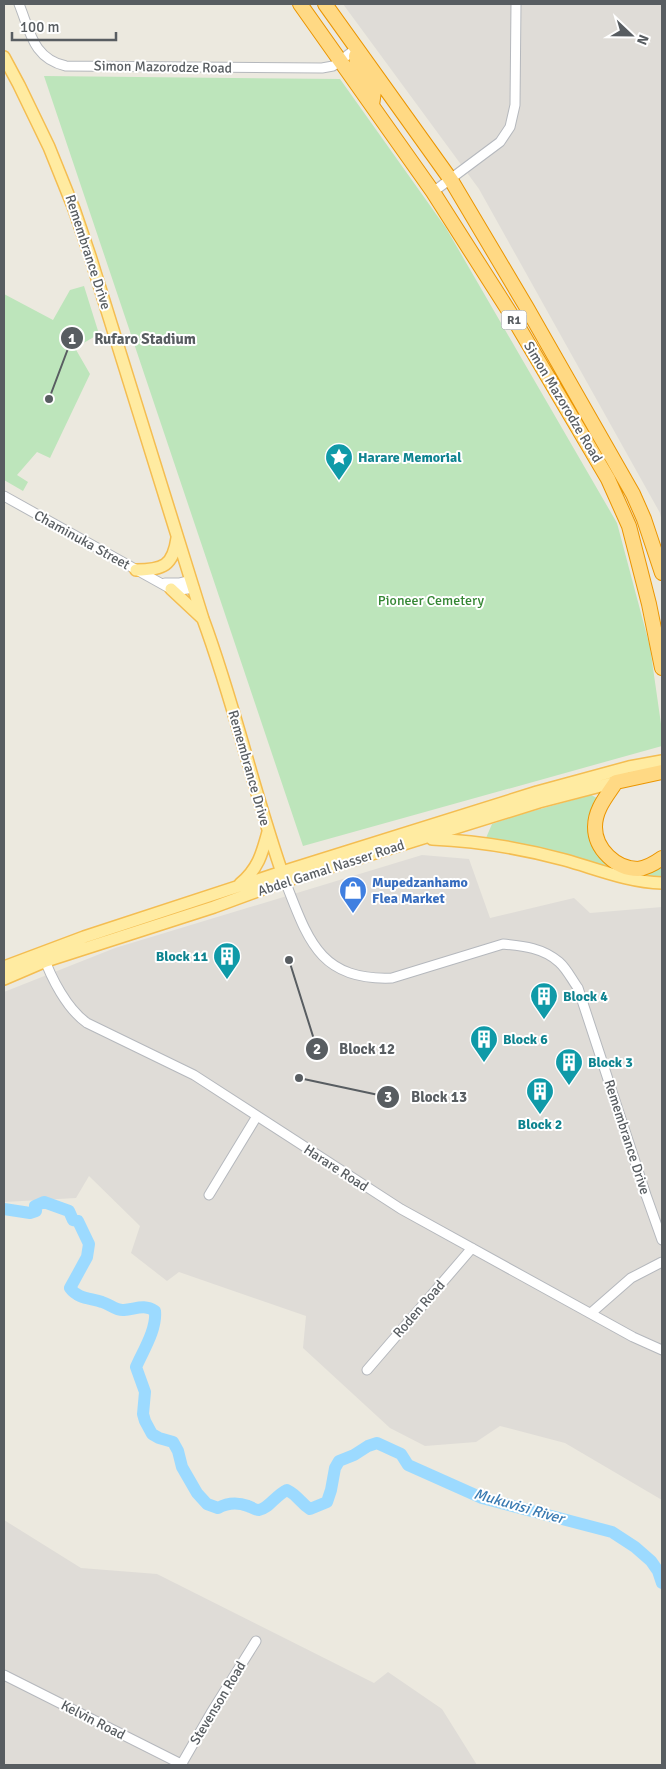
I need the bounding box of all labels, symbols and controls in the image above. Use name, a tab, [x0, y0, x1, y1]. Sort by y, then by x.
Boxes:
scale bar	[12, 10, 116, 42]
north arrow	[606, 10, 656, 60]
text: 100 m	[20, 18, 60, 36]
text: N	[633, 32, 652, 47]
street label: Simon Mazorodze Road	[94, 57, 232, 77]
street label: Remembrance Drive	[61, 192, 115, 312]
road number: R1	[502, 310, 526, 330]
callout: Rufaro Stadium	[59, 323, 206, 353]
text: 1	[68, 330, 76, 348]
text: Rufaro Stadium	[94, 330, 196, 348]
street label: Simon Mazorodze Road	[520, 338, 606, 466]
place icon: Harare Memorial	[324, 442, 354, 481]
place label: Harare Memorial	[358, 449, 462, 466]
street label: Chaminuka Street	[31, 507, 133, 573]
park label: Pioneer Cemetery	[378, 592, 485, 609]
street label: Remembrance Drive	[224, 708, 274, 828]
street label: Abdel Gamal Nasser Road	[256, 836, 406, 900]
place label: Mupedzanhamo Flea Market	[372, 874, 468, 907]
shop icon: Mupedzanhamo Flea Market	[338, 875, 368, 914]
building icon: Block 11	[212, 941, 242, 980]
place label: Block 11	[156, 948, 208, 965]
building icon: Block 4	[529, 981, 559, 1020]
place label: Block 4	[563, 988, 608, 1005]
building icon: Block 6	[469, 1024, 499, 1063]
place label: Block 6	[503, 1031, 548, 1048]
callout: Block 12	[304, 1034, 405, 1064]
text: 2	[313, 1040, 321, 1058]
text: Block 12	[339, 1040, 395, 1058]
building icon: Block 3	[554, 1047, 584, 1086]
place label: Block 3	[588, 1054, 633, 1071]
building icon: Block 2	[525, 1076, 555, 1115]
street label: Remembrance Drive	[600, 1077, 654, 1197]
callout: Block 13	[376, 1082, 477, 1112]
text: 3	[384, 1088, 392, 1106]
text: Block 13	[411, 1088, 467, 1106]
place label: Block 2	[518, 1116, 562, 1133]
street label: Harare Road	[300, 1141, 372, 1195]
street label: Roden Road	[389, 1277, 449, 1341]
water label: Mukuvisi River	[472, 1485, 569, 1528]
street label: Stevenson Road	[186, 1658, 250, 1748]
street label: Kelvin Road	[58, 1697, 128, 1743]

